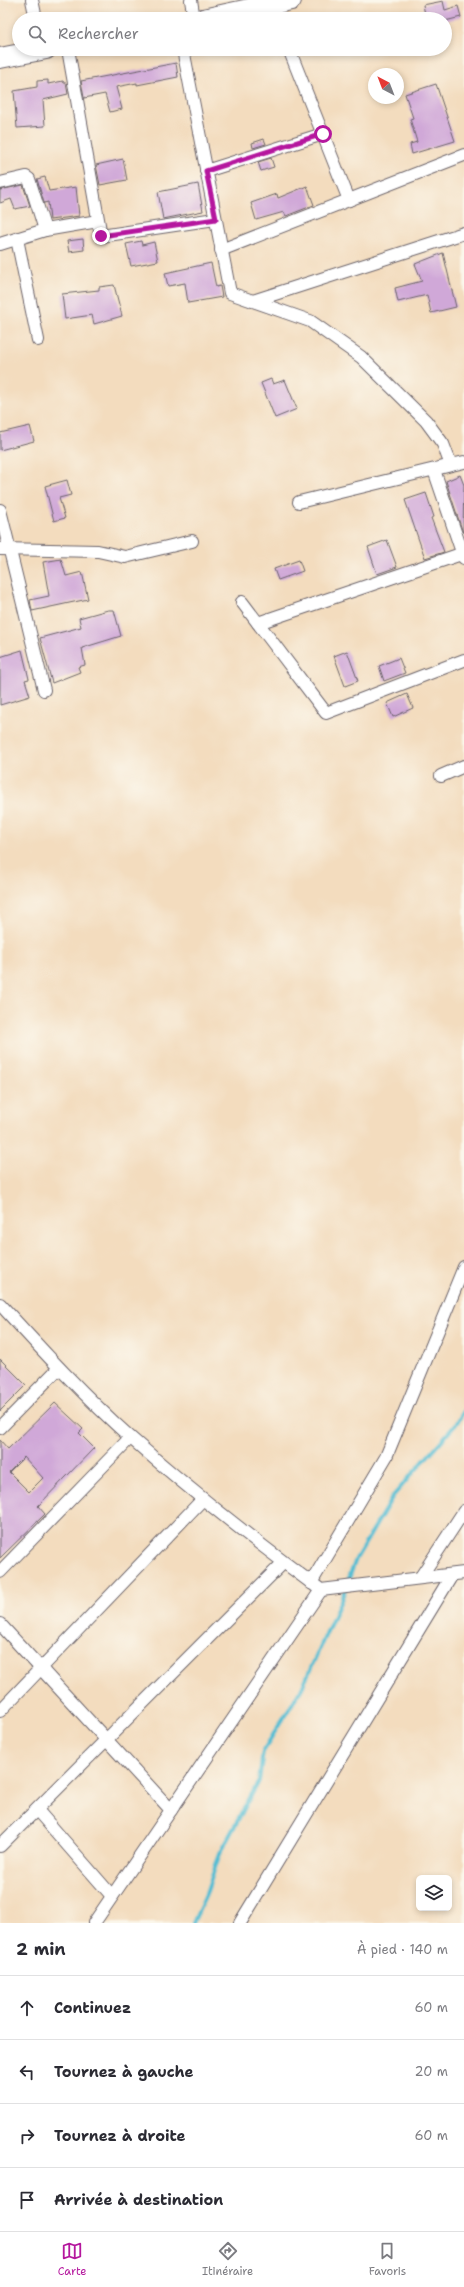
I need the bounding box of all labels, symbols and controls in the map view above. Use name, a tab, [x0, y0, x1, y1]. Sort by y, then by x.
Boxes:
search box	[12, 12, 452, 56]
icon: search	[26, 23, 48, 45]
text: Rechercher	[58, 24, 139, 44]
north arrow	[368, 68, 404, 104]
route start	[314, 125, 332, 143]
route end	[92, 227, 110, 245]
map controls	[416, 1875, 452, 1911]
button: layers	[416, 1875, 452, 1911]
text: 2 min	[16, 1938, 66, 1960]
text: À pied · 140 m	[357, 1941, 448, 1958]
icon: ahead	[16, 1997, 38, 2019]
text: Continuez	[54, 1998, 131, 2018]
text: 60 m	[415, 1999, 448, 2016]
icon: left	[16, 2061, 38, 2083]
text: Tournez à gauche	[54, 2062, 194, 2082]
text: 20 m	[415, 2063, 448, 2080]
icon: right	[16, 2125, 38, 2147]
text: Tournez à droite	[54, 2126, 186, 2146]
text: 60 m	[415, 2127, 448, 2144]
icon: arrive	[16, 2189, 38, 2211]
text: Arrivée à destination	[54, 2190, 223, 2210]
tab: Carte	[58, 2240, 87, 2279]
tab: Itinéraire	[202, 2240, 253, 2279]
tab: Favoris	[369, 2240, 406, 2279]

